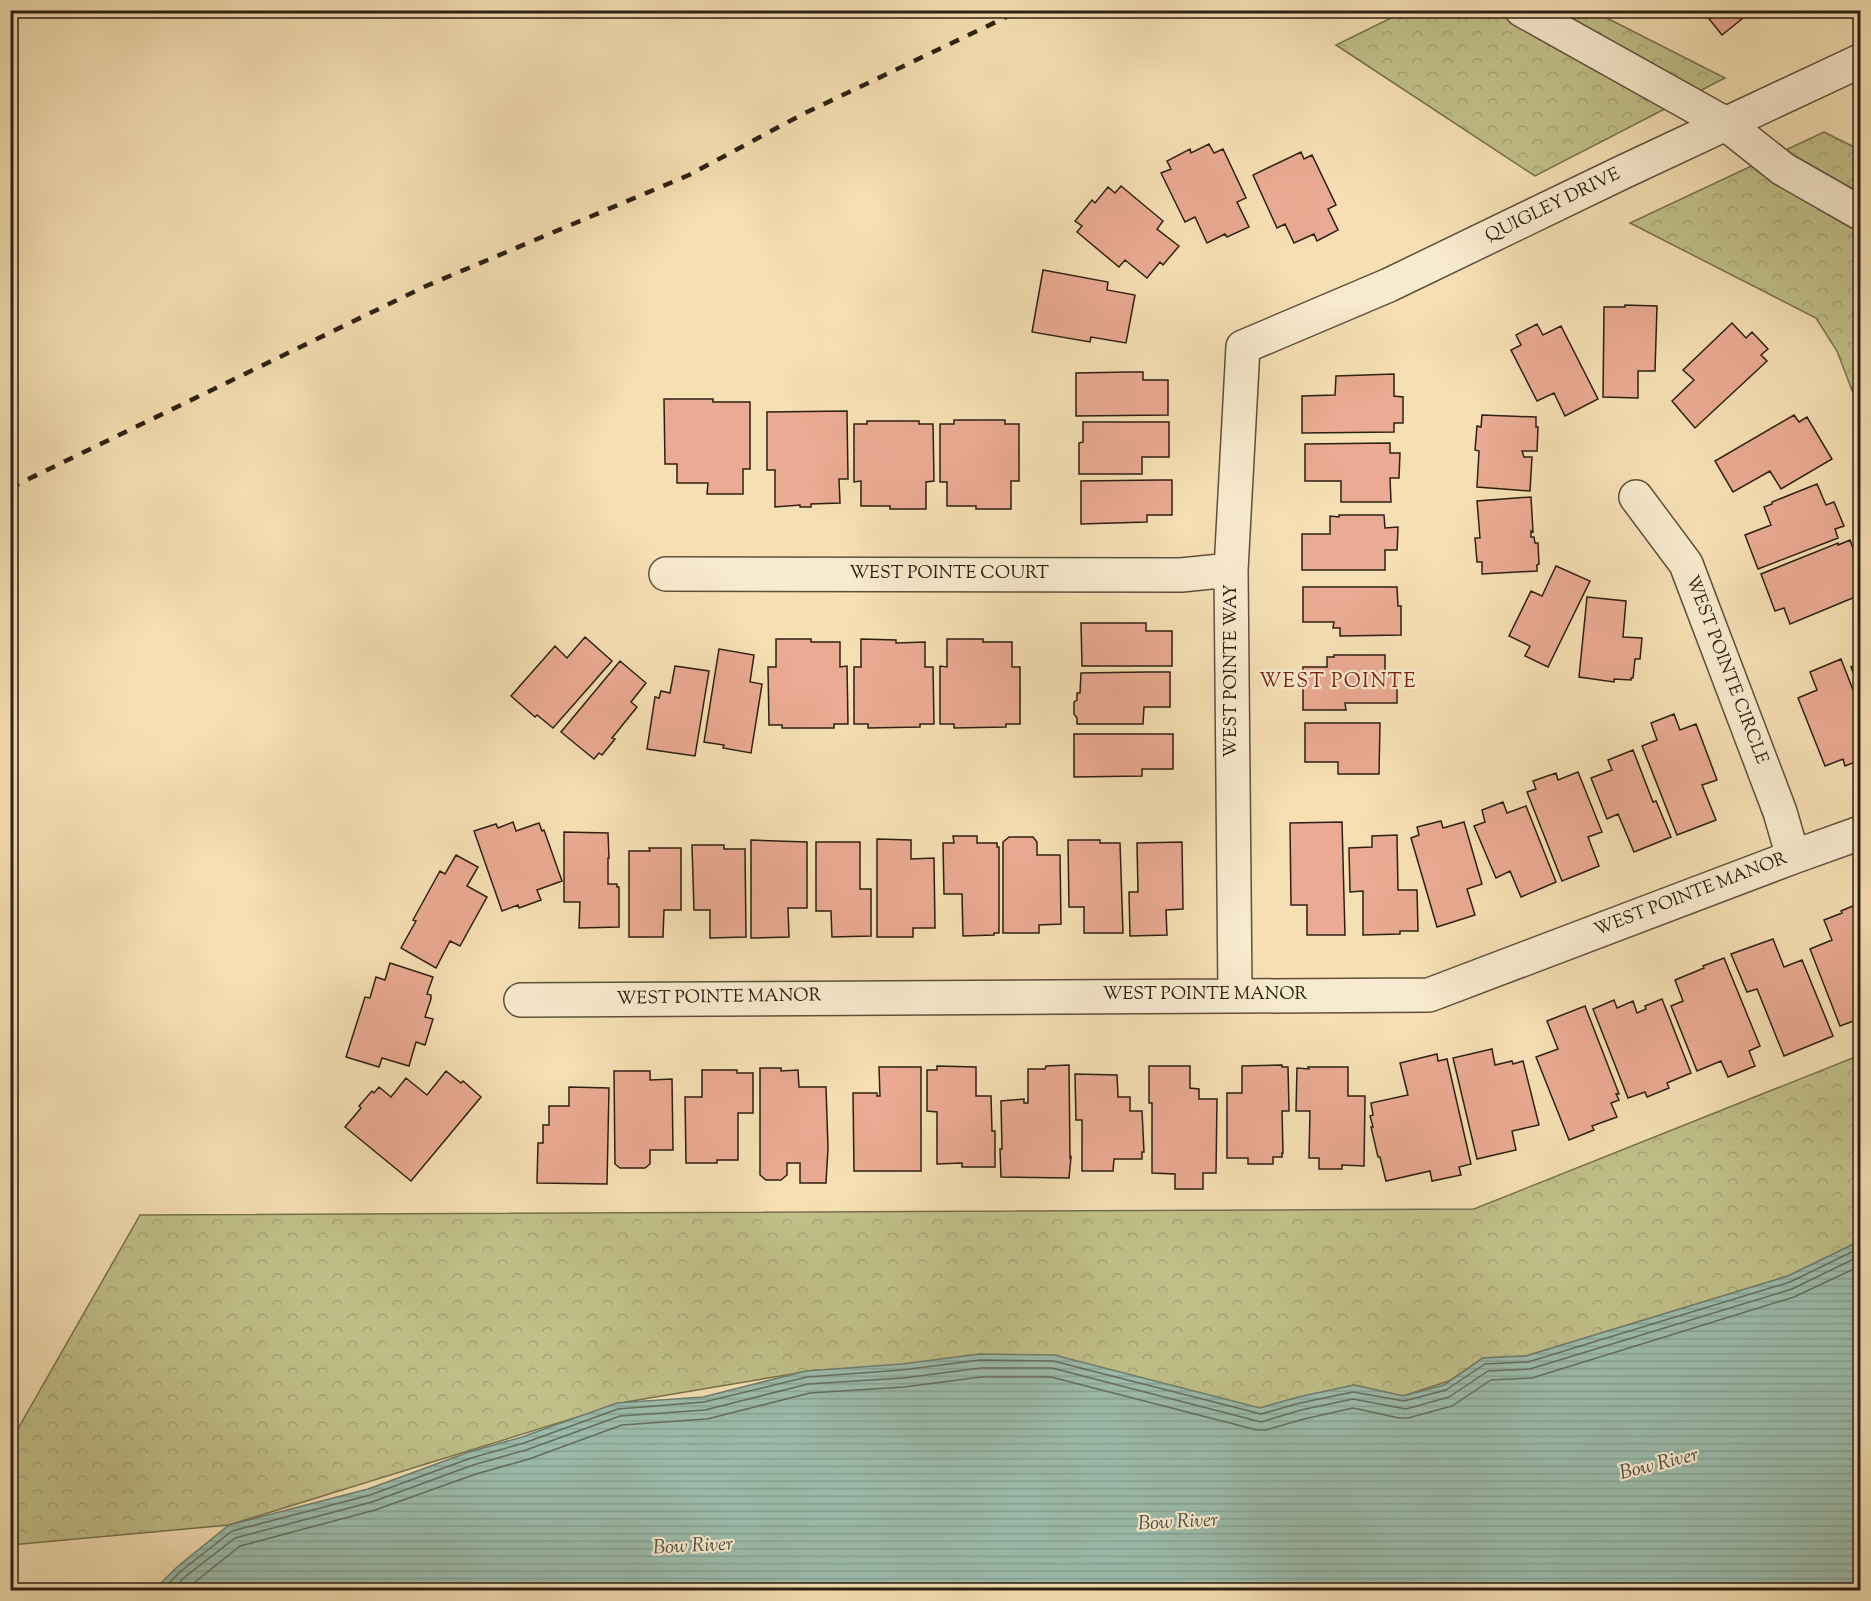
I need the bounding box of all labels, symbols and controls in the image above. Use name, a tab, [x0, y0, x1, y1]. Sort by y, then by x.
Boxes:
street label: QUIGLEY DRIVE	[1481, 162, 1625, 250]
street label: WEST POINTE COURT	[849, 561, 1049, 587]
street label: WEST POINTE CIRCLE	[1678, 572, 1774, 768]
street label: WEST POINTE WAY	[1219, 584, 1245, 758]
district label: WEST POINTE	[1259, 668, 1417, 697]
street label: WEST POINTE MANOR	[1591, 846, 1791, 944]
street label: WEST POINTE MANOR	[1102, 982, 1308, 1008]
street label: WEST POINTE MANOR	[616, 983, 822, 1013]
water label: Bow River	[1617, 1441, 1701, 1489]
water label: Bow River	[1137, 1506, 1219, 1540]
water label: Bow River	[652, 1530, 734, 1564]

